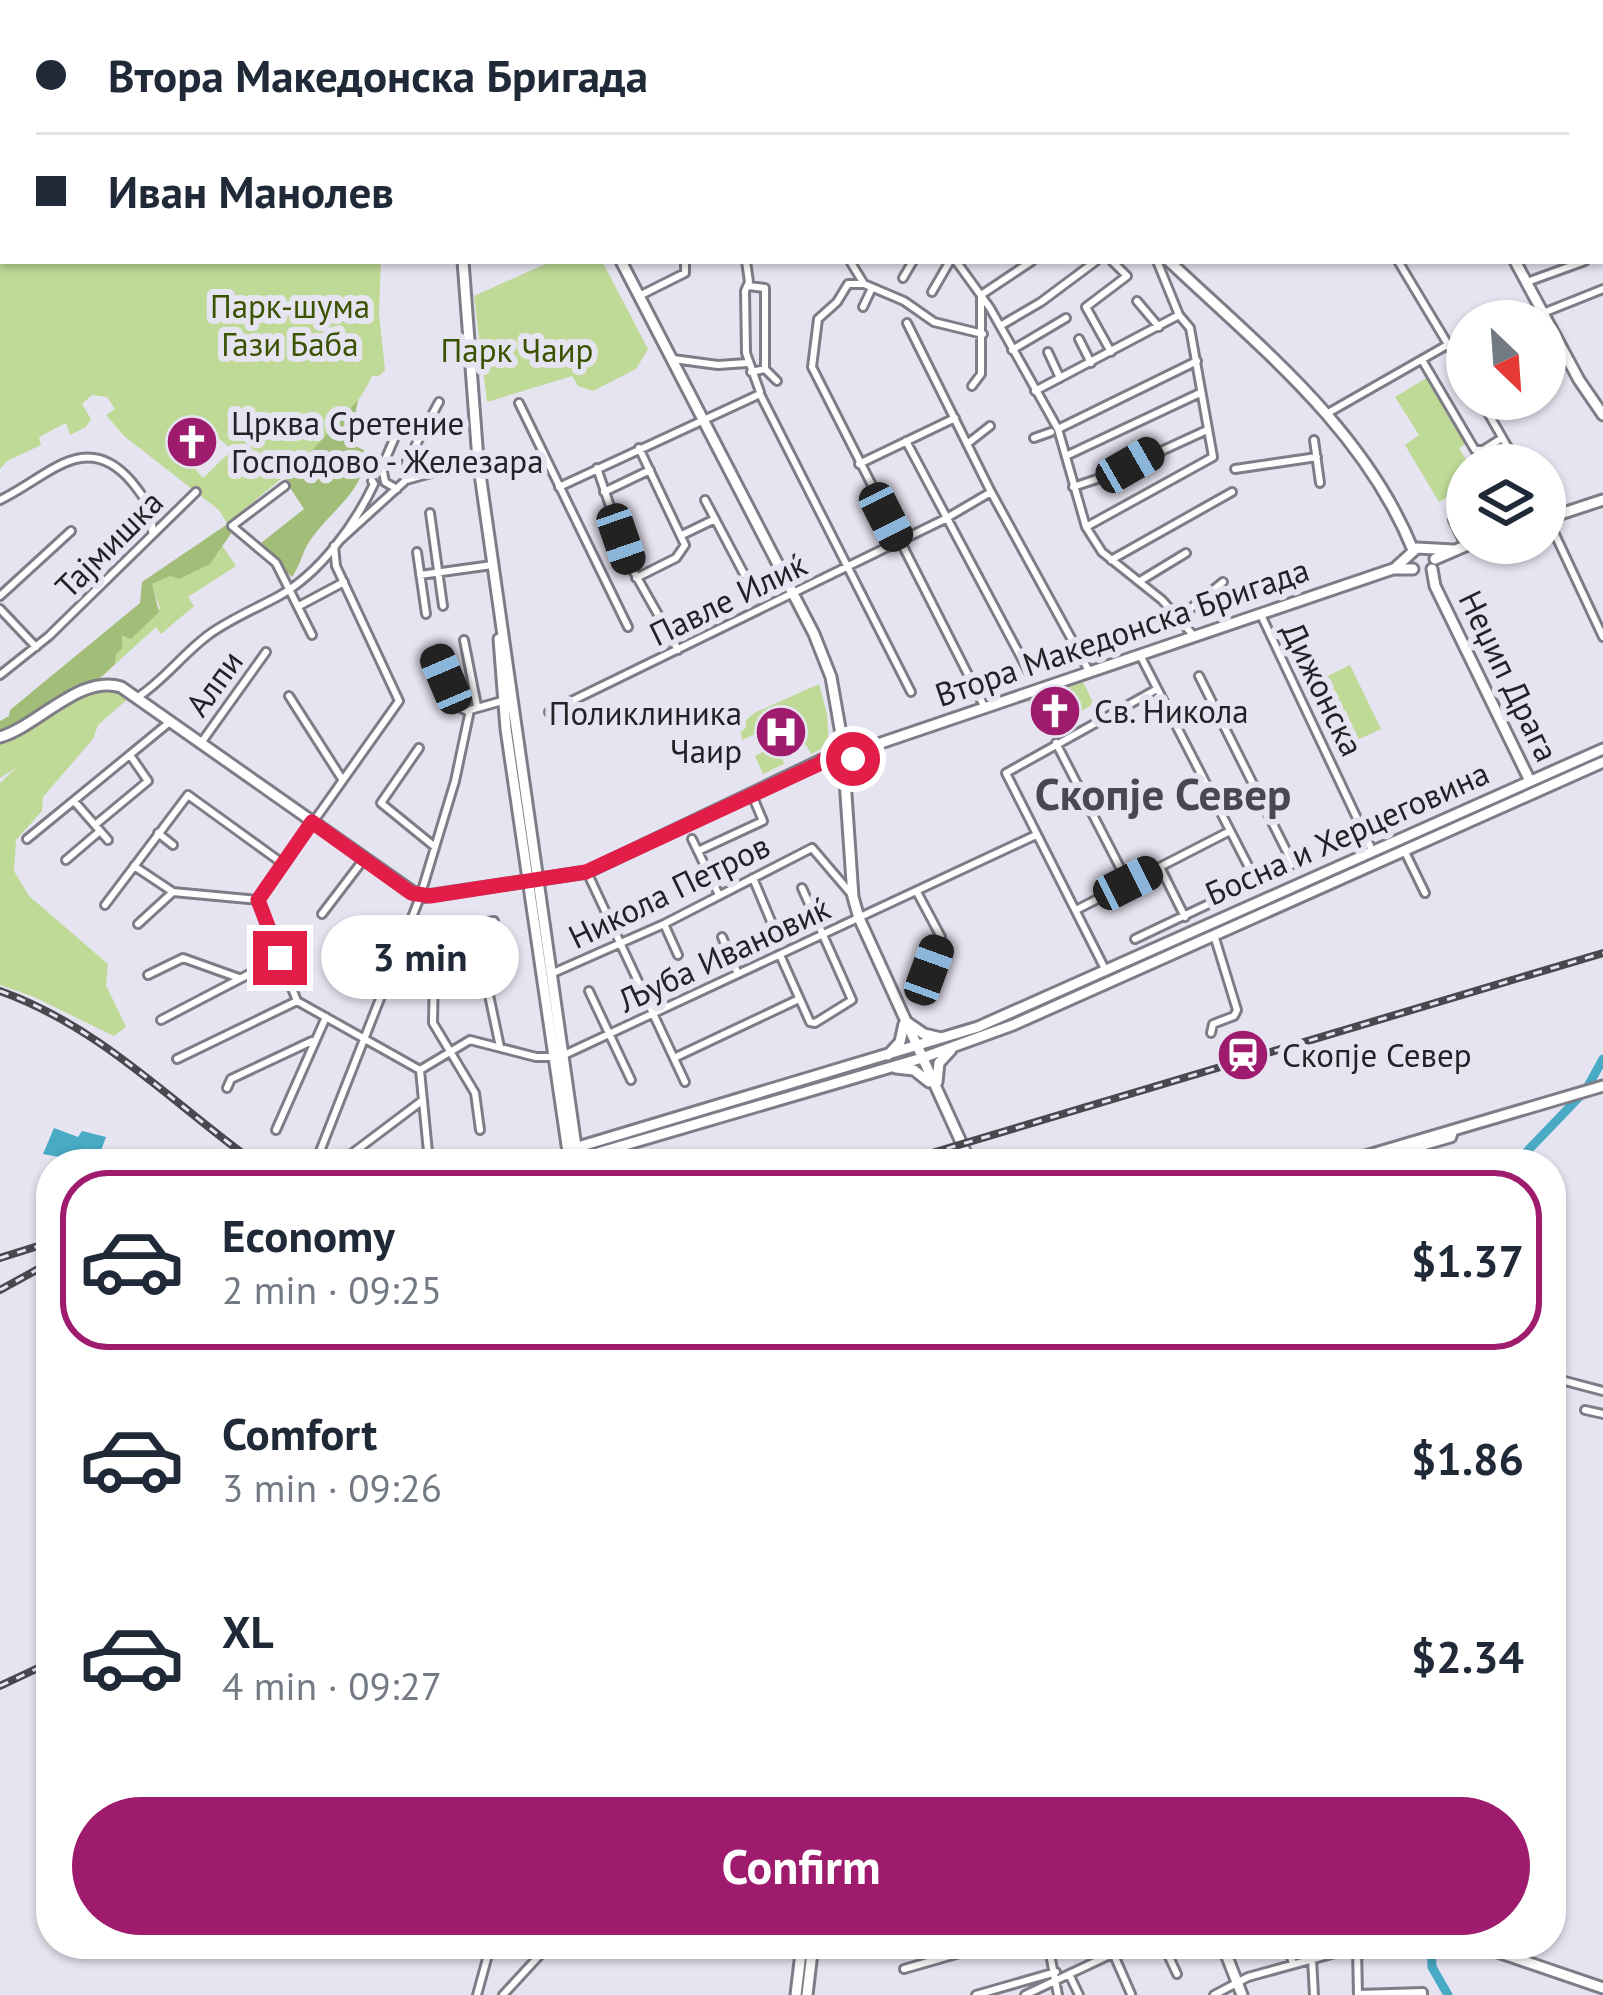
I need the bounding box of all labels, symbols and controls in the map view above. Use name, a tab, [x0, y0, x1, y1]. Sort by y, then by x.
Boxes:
text: Втора Македонска Бригада	[108, 46, 648, 104]
text: Иван Манолев	[108, 162, 394, 220]
park label: Парк-шума Гази Баба	[210, 284, 370, 365]
north arrow	[1446, 300, 1566, 420]
map controls	[1446, 300, 1566, 564]
park label: Парк Чаир	[441, 328, 593, 371]
place label: Црква Сретение Господово - Железара	[231, 401, 544, 482]
church icon: Црква Сретение Господово - Железара	[164, 414, 220, 470]
car	[1090, 431, 1170, 499]
button: layers	[1446, 444, 1566, 564]
car	[854, 477, 918, 557]
street label: Тајмишка	[45, 480, 172, 607]
car	[592, 499, 650, 579]
street label: Павле Илиќ	[642, 542, 814, 655]
street label: Втора Македонска Бригада	[929, 547, 1314, 716]
street label: Неџип Драга	[1450, 583, 1569, 768]
street label: Дижонска	[1273, 615, 1374, 763]
car	[415, 639, 477, 719]
street label: Алпи	[175, 641, 252, 724]
church icon: Св. Никола	[1027, 683, 1083, 739]
place label: Св. Никола	[1094, 689, 1249, 732]
place label: Поликлиника Чаир	[549, 691, 742, 772]
hospital icon: Поликлиника Чаир	[753, 704, 809, 760]
route start	[826, 732, 880, 786]
street label: Босна и Херцеговина	[1198, 751, 1495, 914]
district label: Скопје Север	[1035, 764, 1291, 822]
street label: Никола Петров	[561, 823, 776, 958]
car	[1088, 851, 1168, 915]
street label: Љуба Ивановиќ	[610, 886, 837, 1022]
callout: 3 min	[322, 916, 520, 1000]
car	[900, 930, 958, 1010]
route end	[253, 931, 307, 985]
text: 3 min	[372, 931, 468, 982]
station icon: Скопје Север	[1215, 1027, 1271, 1083]
place label: Скопје Север	[1282, 1033, 1472, 1076]
icon: car	[78, 1206, 186, 1314]
text: Economy	[222, 1206, 395, 1264]
text: $1.37	[1411, 1231, 1524, 1289]
text: 2 min · 09:25	[222, 1264, 442, 1315]
icon: car	[78, 1404, 186, 1512]
text: Comfort	[222, 1404, 377, 1462]
text: $1.86	[1411, 1429, 1524, 1487]
text: 3 min · 09:26	[222, 1462, 442, 1513]
icon: car	[78, 1602, 186, 1710]
text: XL	[222, 1602, 274, 1660]
text: $2.34	[1411, 1627, 1524, 1685]
text: 4 min · 09:27	[222, 1660, 442, 1711]
button: Confirm	[72, 1797, 1530, 1935]

